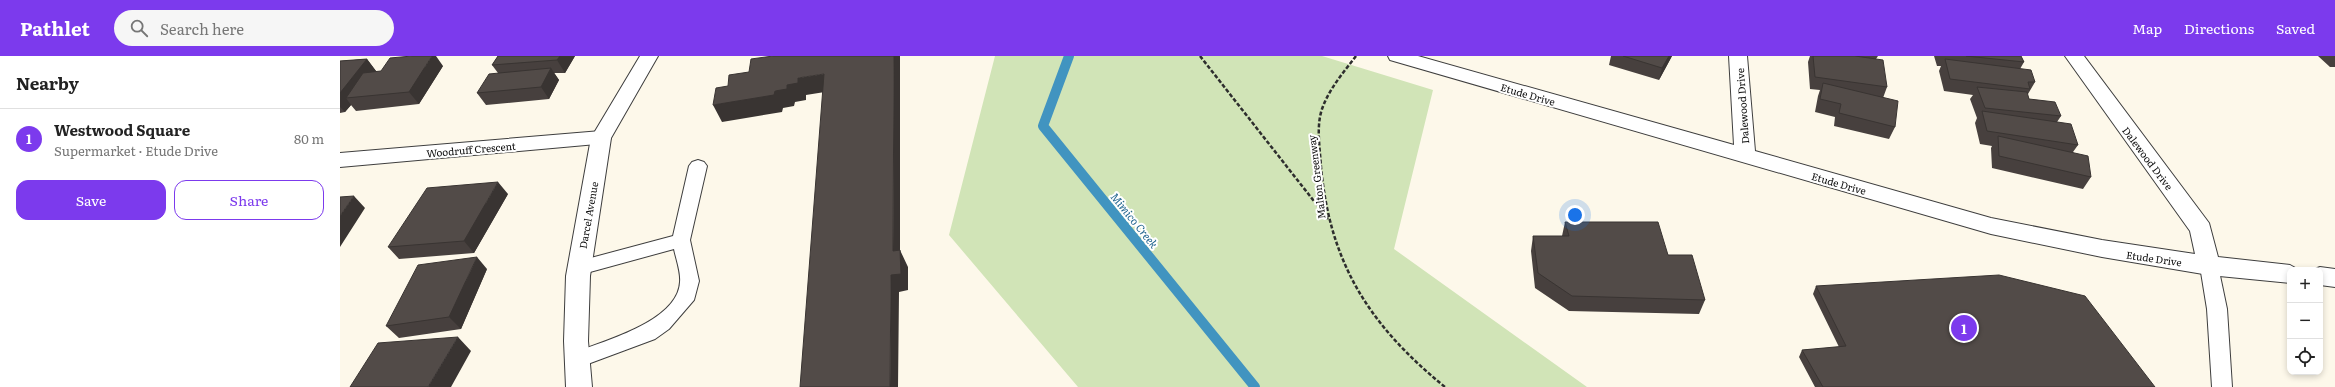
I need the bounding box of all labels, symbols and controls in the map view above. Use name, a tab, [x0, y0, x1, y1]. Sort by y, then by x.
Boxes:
search box	[114, 10, 394, 46]
text: Pathlet	[20, 14, 90, 42]
icon: search	[128, 17, 150, 39]
text: Search here	[160, 17, 244, 40]
text: Map	[2132, 18, 2162, 38]
text: Directions	[2184, 18, 2254, 38]
text: Saved	[2276, 18, 2315, 38]
street label: Dalewood Drive	[1732, 68, 1752, 144]
text: Nearby	[16, 70, 79, 95]
street label: Etude Drive	[1499, 79, 1557, 109]
text: Westwood Square	[54, 118, 190, 141]
street label: Dalewood Drive	[2119, 123, 2177, 193]
text: 1	[26, 129, 32, 148]
text: 80 m	[294, 129, 324, 148]
street label: Malton Greenway	[1303, 134, 1329, 220]
street label: Woodruff Crescent	[426, 138, 516, 160]
text: Supermarket · Etude Drive	[54, 141, 218, 160]
street label: Etude Drive	[1810, 168, 1868, 198]
button: Save	[16, 180, 166, 220]
button: Share	[174, 180, 324, 220]
street label: Darcel Avenue	[575, 180, 601, 250]
water label: Mimico Creek	[1108, 189, 1162, 251]
your location	[1565, 205, 1585, 225]
street label: Etude Drive	[2125, 247, 2183, 269]
map controls	[2287, 267, 2323, 375]
button: +	[2287, 267, 2323, 303]
button: −	[2287, 303, 2323, 339]
pin: 1	[1951, 313, 1977, 343]
button: locate	[2287, 339, 2323, 375]

